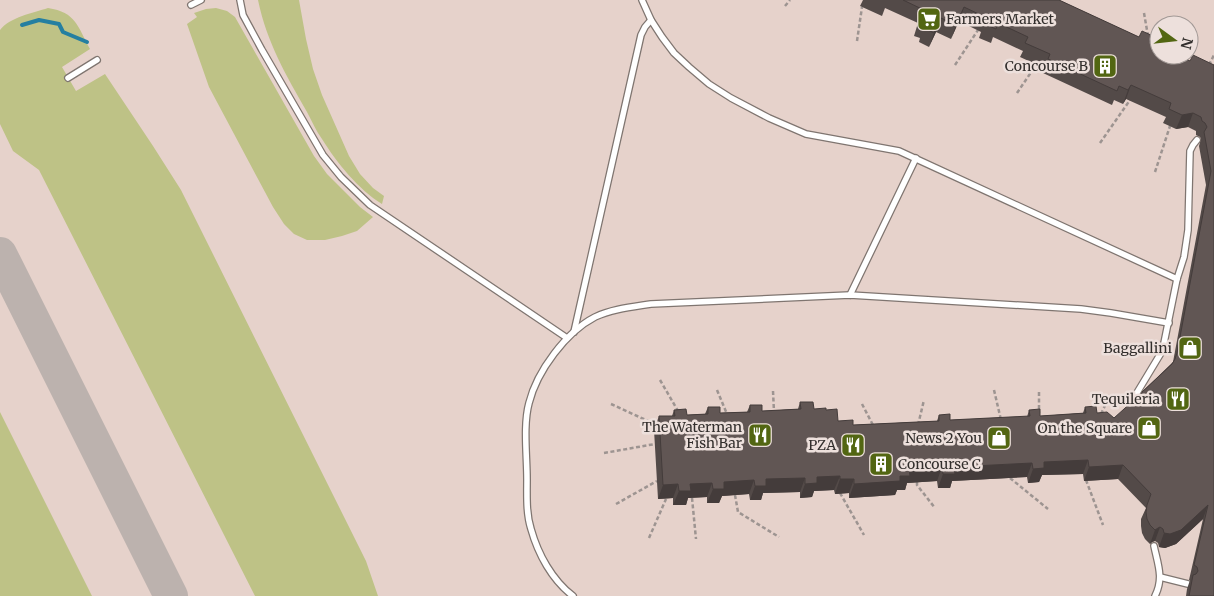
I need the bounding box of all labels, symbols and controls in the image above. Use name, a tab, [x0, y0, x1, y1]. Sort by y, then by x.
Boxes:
supermarket icon: Farmers Market	[916, 6, 942, 32]
place label: Farmers Market	[946, 10, 1054, 28]
north arrow	[1149, 15, 1199, 65]
text: N	[1176, 36, 1197, 51]
building icon: Concourse B	[1092, 53, 1118, 79]
place label: Concourse B	[1005, 57, 1088, 75]
shop icon: Baggallini	[1177, 335, 1203, 361]
place label: Baggallini	[1103, 339, 1172, 357]
restaurant icon: Tequileria	[1165, 386, 1191, 412]
place label: Tequileria	[1092, 390, 1160, 408]
shop icon: On the Square	[1136, 415, 1162, 441]
place label: The Waterman Fish Bar	[642, 418, 742, 452]
place label: On the Square	[1038, 419, 1132, 437]
restaurant icon: The Waterman Fish Bar	[747, 422, 773, 448]
shop icon: News 2 You	[986, 425, 1012, 451]
place label: News 2 You	[905, 429, 982, 447]
restaurant icon: PZA	[840, 432, 866, 458]
place label: PZA	[808, 436, 836, 454]
building icon: Concourse C	[868, 451, 894, 477]
place label: Concourse C	[898, 455, 981, 473]

